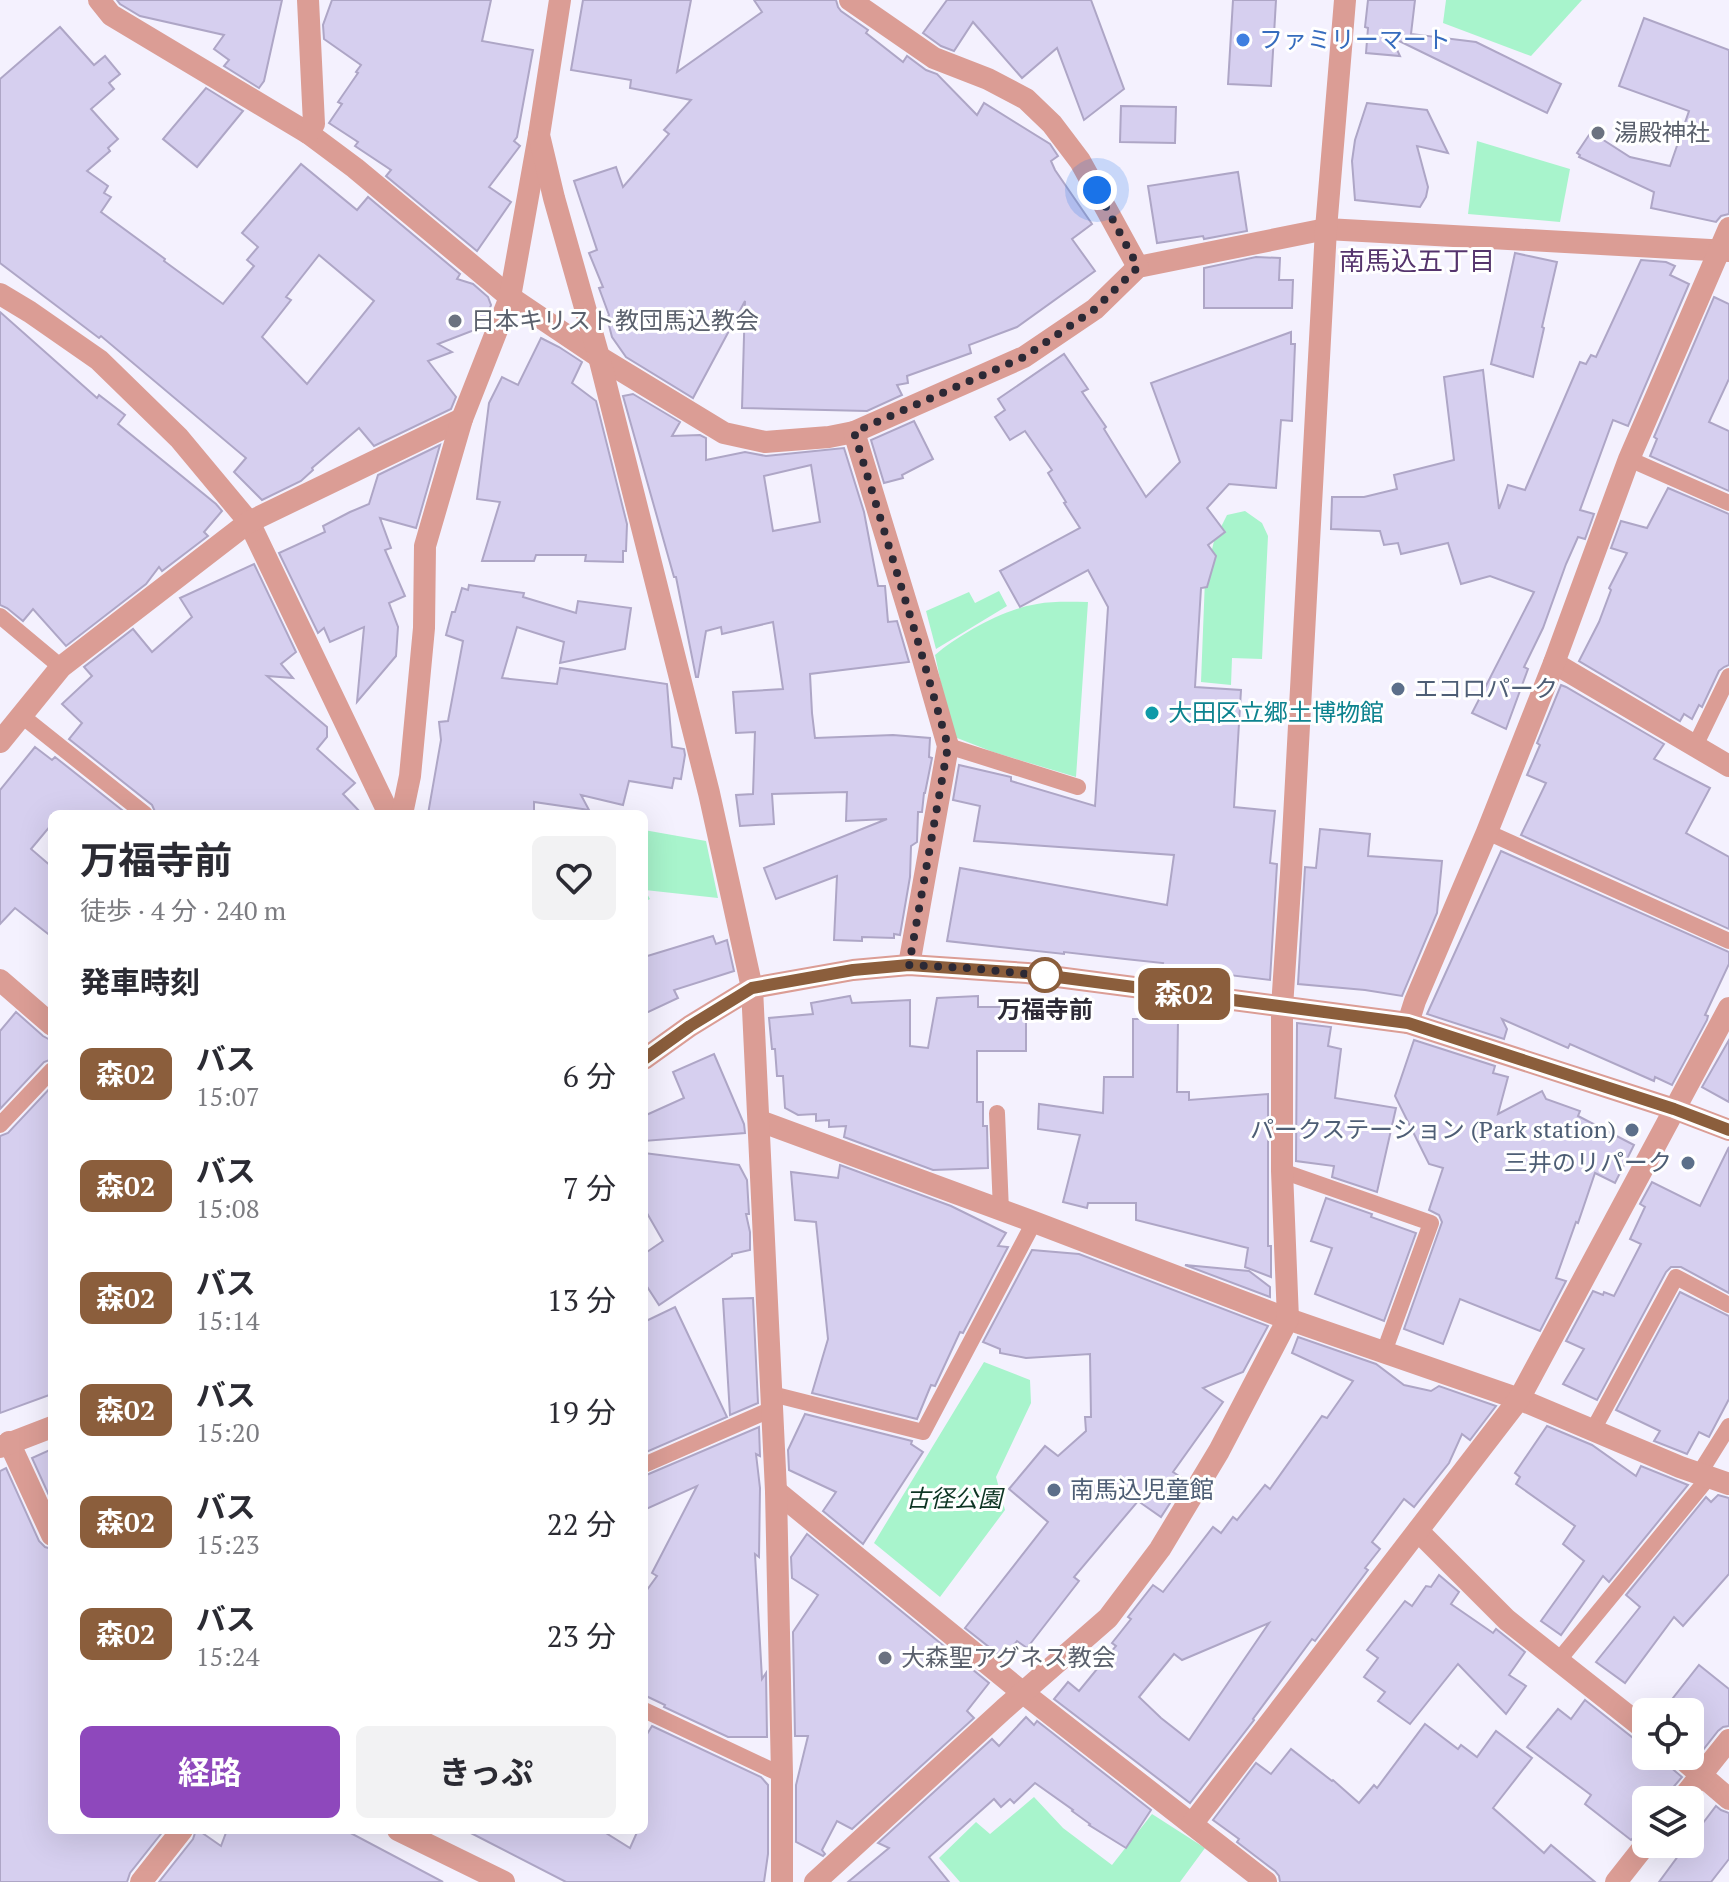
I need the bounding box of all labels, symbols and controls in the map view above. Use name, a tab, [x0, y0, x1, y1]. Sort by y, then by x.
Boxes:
place label: ファミリーマート	[1259, 23, 1451, 55]
marker: ファミリーマート	[1234, 31, 1252, 49]
place label: 湯殿神社	[1614, 116, 1710, 148]
marker: 湯殿神社	[1589, 124, 1607, 142]
your location	[1077, 170, 1117, 210]
district label: 南馬込五丁目	[1339, 243, 1495, 277]
place label: 日本キリスト教団馬込教会	[471, 304, 759, 336]
marker: 日本キリスト教団馬込教会	[446, 312, 464, 330]
place label: エコロパーク	[1414, 672, 1558, 704]
marker: エコロパーク	[1389, 680, 1407, 698]
place label: 大田区立郷土博物館	[1168, 696, 1384, 728]
marker: 大田区立郷土博物館	[1143, 704, 1161, 722]
text: 万福寺前	[80, 835, 232, 885]
button: heart	[532, 836, 616, 920]
text: 徒歩 · 4 分 · 240 m	[80, 893, 286, 927]
marker: 万福寺前	[1028, 958, 1062, 992]
text: 発車時刻	[80, 962, 200, 1002]
line badge: 森02	[1138, 968, 1230, 1020]
text: 森02	[1154, 975, 1214, 1012]
place label: 万福寺前	[997, 993, 1093, 1025]
text: バス	[196, 1039, 256, 1079]
text: 森02	[96, 1055, 156, 1092]
text: 6 分	[563, 1056, 616, 1096]
text: 15:07	[196, 1079, 260, 1113]
place label: パークステーション (Park station)	[1250, 1113, 1616, 1145]
marker: パークステーション (Park station)	[1623, 1121, 1641, 1139]
place label: 三井のリパーク	[1504, 1146, 1672, 1178]
text: バス	[196, 1151, 256, 1191]
marker: 三井のリパーク	[1679, 1154, 1697, 1172]
text: 森02	[96, 1167, 156, 1204]
text: 7 分	[563, 1168, 616, 1208]
text: 15:08	[196, 1191, 260, 1225]
text: バス	[196, 1263, 256, 1303]
text: 森02	[96, 1279, 156, 1316]
text: 13 分	[547, 1280, 616, 1320]
text: 15:14	[196, 1303, 260, 1337]
text: バス	[196, 1375, 256, 1415]
text: 森02	[96, 1391, 156, 1428]
text: 19 分	[547, 1392, 616, 1432]
text: 15:20	[196, 1415, 260, 1449]
place label: 南馬込児童館	[1070, 1473, 1214, 1505]
marker: 南馬込児童館	[1045, 1481, 1063, 1499]
park label: 古径公園	[906, 1482, 1005, 1514]
text: バス	[196, 1487, 256, 1527]
text: 森02	[96, 1503, 156, 1540]
text: 22 分	[547, 1504, 616, 1544]
text: 15:23	[196, 1527, 260, 1561]
text: バス	[196, 1599, 256, 1639]
text: 森02	[96, 1615, 156, 1652]
text: 23 分	[547, 1616, 616, 1656]
text: 15:24	[196, 1639, 260, 1673]
place label: 大森聖アグネス教会	[901, 1641, 1116, 1673]
marker: 大森聖アグネス教会	[876, 1649, 894, 1667]
map controls	[1632, 1698, 1704, 1858]
button: locate	[1632, 1698, 1704, 1770]
button: 経路	[80, 1726, 340, 1818]
button: きっぷ	[356, 1726, 616, 1818]
button: layers	[1632, 1786, 1704, 1858]

